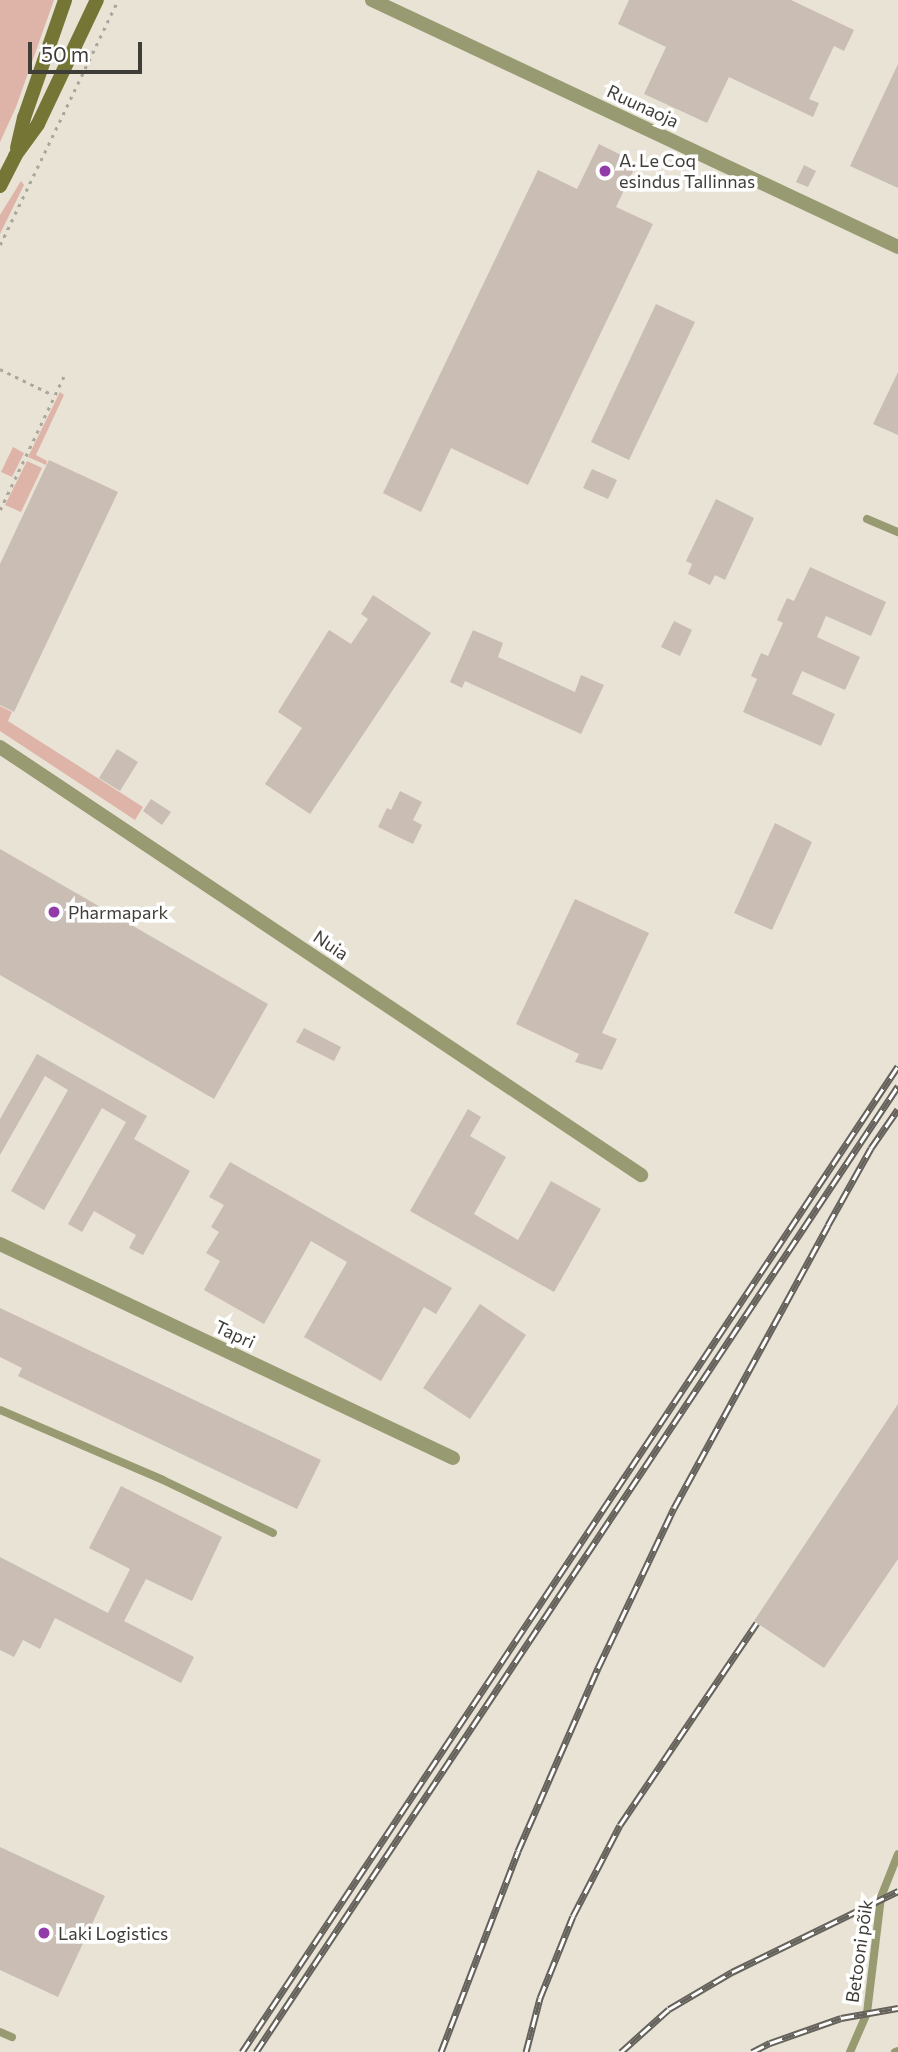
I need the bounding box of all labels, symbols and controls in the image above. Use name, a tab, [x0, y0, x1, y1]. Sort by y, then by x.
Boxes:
scale bar	[32, 28, 145, 72]
text: 50 m	[41, 41, 89, 66]
street label: Ruunaoja	[604, 80, 682, 132]
place label: A. Le Coq esindus Tallinnas	[619, 150, 755, 192]
marker: A. Le Coq esindus Tallinnas	[597, 163, 613, 179]
place label: Pharmapark	[68, 901, 168, 923]
marker: Pharmapark	[46, 904, 62, 920]
street label: Nuia	[309, 926, 353, 964]
street label: Tapri	[211, 1315, 259, 1353]
street label: Betooni põik	[841, 1898, 877, 2004]
place label: Laki Logistics	[58, 1922, 168, 1944]
marker: Laki Logistics	[36, 1925, 52, 1941]

